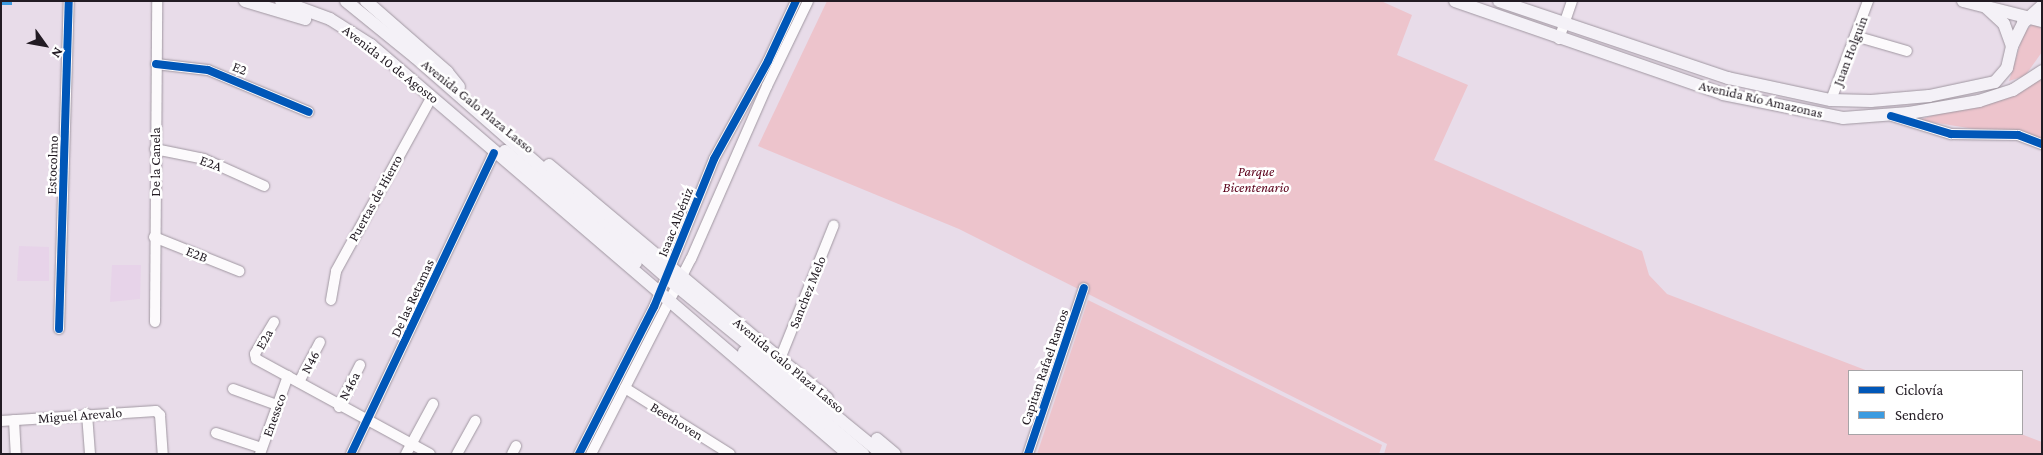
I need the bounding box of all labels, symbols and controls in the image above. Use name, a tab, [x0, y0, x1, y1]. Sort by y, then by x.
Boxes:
street label: Juan Holguin	[1829, 14, 1871, 88]
north arrow	[20, 20, 70, 70]
street label: Avenida 10 de Agosto	[339, 21, 443, 107]
text: N	[48, 45, 67, 61]
street label: Avenida Galo Plaza Lasso	[418, 55, 538, 157]
street label: E2	[230, 58, 250, 78]
street label: Avenida Río Amazonas	[1697, 77, 1825, 121]
street label: De la Canela	[147, 127, 163, 197]
street label: Estocolmo	[43, 135, 61, 195]
street label: E2A	[198, 151, 224, 175]
street label: Puertas de Hierro	[344, 152, 406, 244]
park label: Parque Bicentenario	[1223, 163, 1289, 196]
street label: Isaac Albéniz	[653, 185, 697, 259]
street label: E2B	[184, 242, 210, 266]
street label: Sanchez Melo	[785, 253, 829, 331]
street label: De las Retamas	[387, 256, 437, 340]
street label: Capitan Rafael Ramos	[1016, 307, 1072, 427]
street label: Avenida Galo Plaza Lasso	[730, 314, 848, 416]
street label: E2a	[252, 326, 276, 352]
street label: N46	[297, 348, 323, 376]
street label: N46a	[335, 369, 363, 403]
legend	[1848, 370, 2023, 435]
text: Ciclovía	[1895, 382, 1943, 398]
street label: Enessco	[258, 391, 290, 439]
street label: Beethoven	[648, 398, 706, 444]
street label: Miguel Arevalo	[37, 404, 123, 426]
text: Sendero	[1895, 407, 1944, 423]

